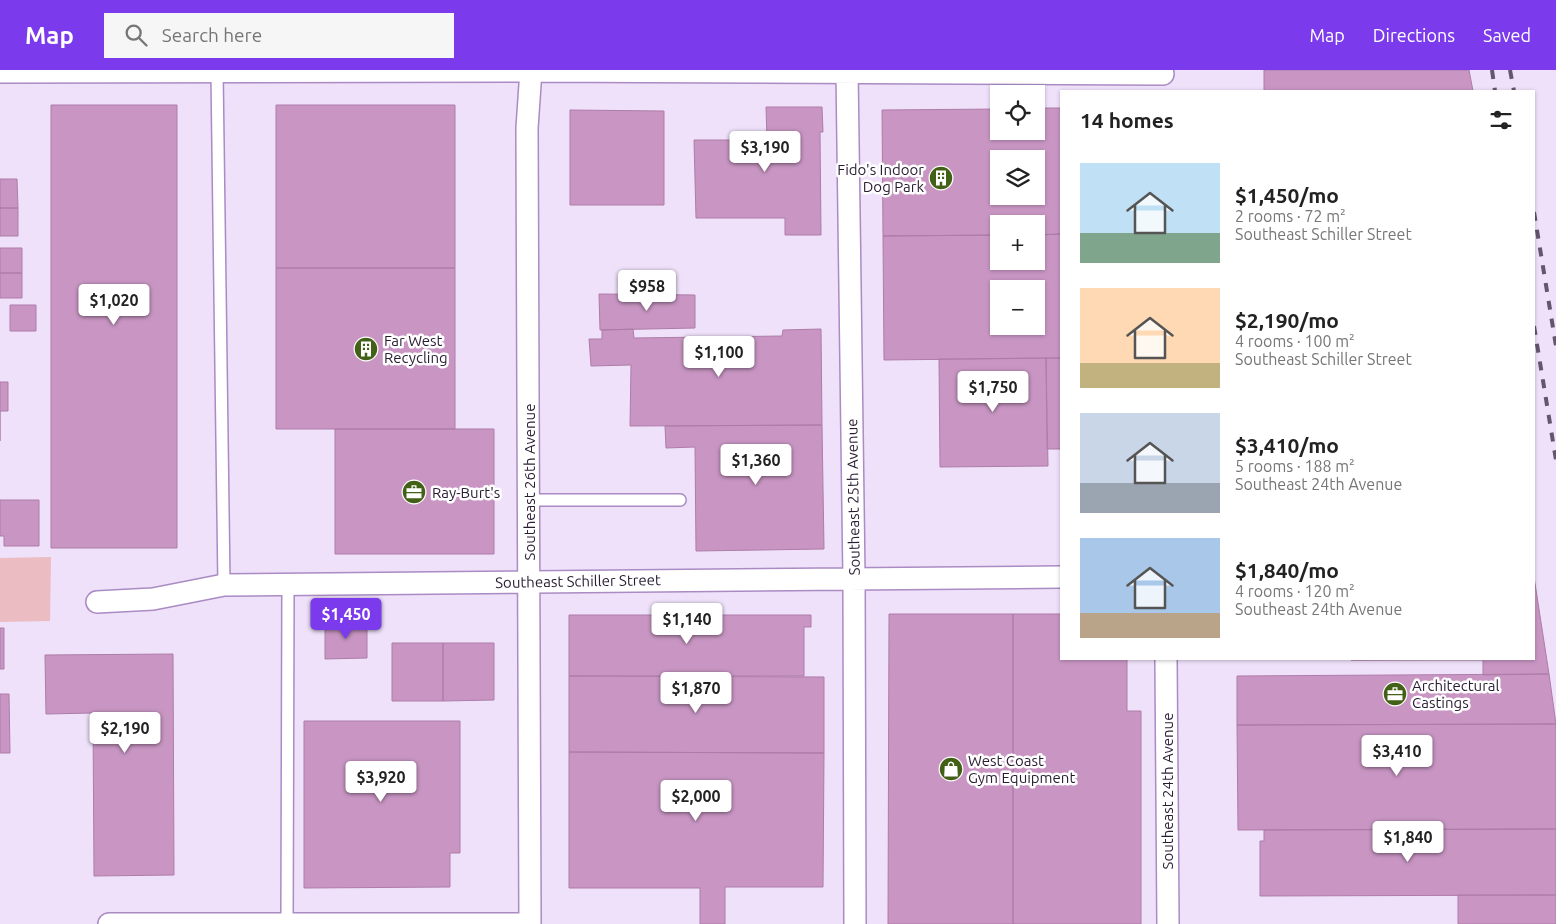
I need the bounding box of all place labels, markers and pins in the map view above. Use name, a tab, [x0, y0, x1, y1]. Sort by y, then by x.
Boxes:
pin: $3,190	[724, 131, 806, 173]
place label: Fido's Indoor Dog Park	[837, 161, 924, 195]
building icon: Fido's Indoor Dog Park	[928, 165, 954, 191]
pin: $958	[617, 270, 677, 312]
pin: $1,020	[73, 284, 155, 326]
place label: Far West Recycling	[384, 332, 448, 366]
building icon: Far West Recycling	[353, 336, 379, 362]
pin: $1,100	[678, 336, 760, 378]
pin: $1,750	[952, 370, 1034, 413]
pin: $1,360	[715, 444, 797, 486]
office icon: Ray-Burt's	[401, 479, 427, 505]
place label: Ray-Burt's	[432, 484, 500, 501]
pin: $1,450	[305, 598, 387, 640]
pin: $1,140	[646, 602, 728, 645]
pin: $1,870	[655, 672, 737, 714]
place label: Architectural Castings	[1412, 677, 1500, 711]
office icon: Architectural Castings	[1382, 681, 1408, 707]
pin: $2,190	[84, 712, 166, 754]
pin: $3,410	[1356, 734, 1438, 777]
place label: West Coast Gym Equipment	[968, 752, 1075, 786]
shop icon: West Coast Gym Equipment	[938, 756, 964, 782]
pin: $3,920	[340, 760, 422, 803]
pin: $2,000	[655, 780, 737, 822]
pin: $1,840	[1367, 820, 1449, 863]

